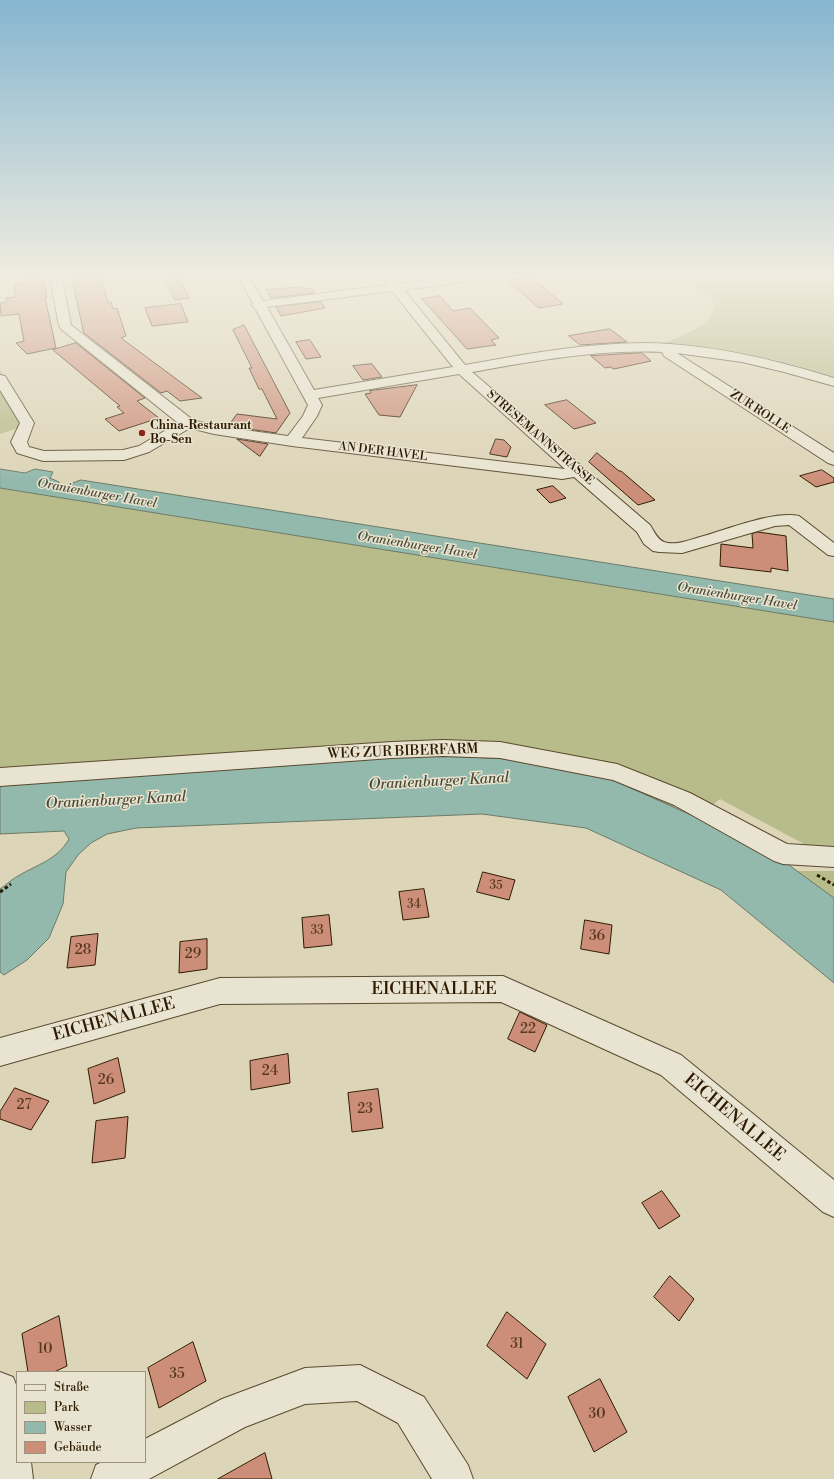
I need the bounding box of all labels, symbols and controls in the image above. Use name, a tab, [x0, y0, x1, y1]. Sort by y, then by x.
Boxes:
street label: STRESEMANNSTRASSE	[483, 387, 597, 489]
street label: ZUR ROLLE	[727, 387, 793, 437]
place label: China-Restaurant Bo-Sen	[150, 419, 251, 447]
marker: China-Restaurant Bo-Sen	[137, 428, 147, 438]
street label: AN DER HAVEL	[338, 439, 428, 465]
water label: Oranienburger Havel	[36, 476, 158, 512]
water label: Oranienburger Havel	[356, 529, 478, 563]
water label: Oranienburger Havel	[676, 580, 798, 614]
street label: WEG ZUR BIBERFARM	[327, 741, 479, 763]
water label: Oranienburger Kanal	[368, 769, 510, 795]
water label: Oranienburger Kanal	[45, 788, 187, 814]
house number: 35	[489, 879, 503, 893]
house number: 34	[407, 898, 421, 912]
house number: 33	[310, 924, 324, 938]
house number: 36	[589, 929, 605, 945]
house number: 28	[75, 943, 91, 959]
house number: 29	[185, 947, 201, 963]
street label: EICHENALLEE	[371, 980, 497, 1000]
street label: EICHENALLEE	[51, 994, 177, 1046]
house number: 22	[520, 1022, 536, 1038]
house number: 24	[262, 1064, 278, 1080]
street label: EICHENALLEE	[679, 1070, 789, 1166]
house number: 26	[98, 1073, 114, 1089]
house number: 27	[17, 1098, 31, 1114]
house number: 23	[357, 1102, 373, 1118]
house number: 31	[510, 1337, 524, 1353]
house number: 10	[38, 1342, 52, 1358]
house number: 35	[169, 1367, 185, 1383]
legend	[16, 1371, 146, 1463]
text: Straße	[54, 1380, 89, 1395]
text: Park	[54, 1400, 79, 1415]
house number: 30	[588, 1407, 606, 1423]
text: Wasser	[54, 1420, 92, 1435]
text: Gebäude	[54, 1440, 102, 1455]

